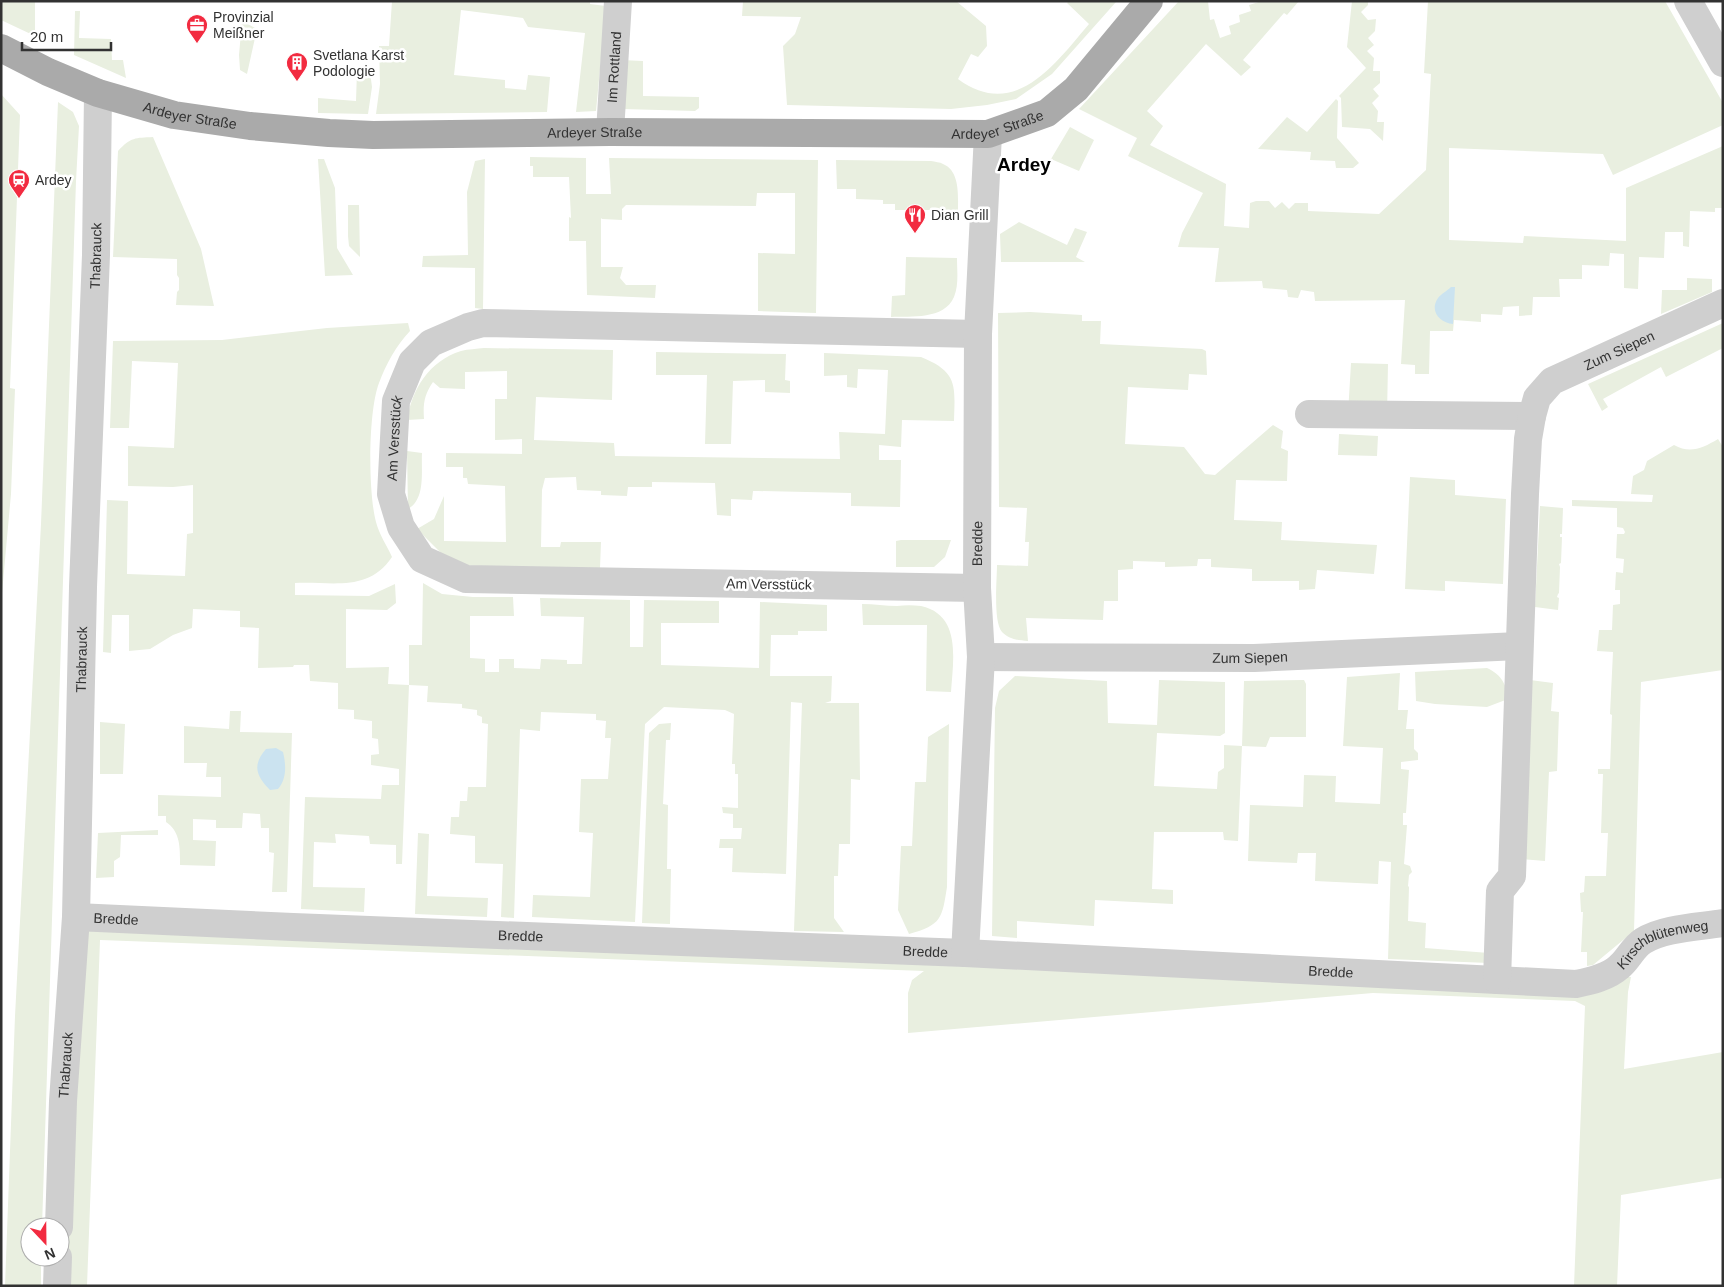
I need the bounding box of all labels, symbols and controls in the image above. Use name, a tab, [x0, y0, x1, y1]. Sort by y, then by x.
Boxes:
place label: Provinzial Meißner	[213, 9, 274, 41]
office icon: Provinzial Meißner	[185, 13, 209, 44]
scale bar	[22, 20, 111, 52]
text: 20 m	[30, 28, 63, 45]
street label: Im Rottland	[604, 31, 624, 103]
place label: Svetlana Karst Podologie	[313, 47, 404, 79]
building icon: Svetlana Karst Podologie	[285, 51, 309, 82]
street label: Ardeyer Straße	[141, 99, 238, 132]
street label: Ardeyer Straße	[951, 107, 1046, 142]
street label: Ardeyer Straße	[547, 124, 642, 141]
district label: Ardey	[997, 154, 1051, 175]
station icon: Ardey	[7, 168, 31, 199]
place label: Ardey	[35, 172, 72, 188]
restaurant icon: Dian Grill	[903, 203, 927, 234]
place label: Dian Grill	[931, 207, 989, 223]
street label: Thabrauck	[87, 222, 104, 289]
street label: Zum Siepen	[1581, 327, 1657, 373]
street label: Am Versstück	[384, 392, 406, 481]
street label: Bredde	[969, 521, 985, 566]
street label: Am Versstück	[726, 575, 813, 593]
street label: Thabrauck	[73, 625, 90, 693]
street label: Zum Siepen	[1212, 648, 1288, 666]
street label: Bredde	[93, 910, 139, 928]
street label: Kirschblütenweg	[1614, 917, 1709, 972]
street label: Bredde	[498, 927, 544, 945]
street label: Bredde	[902, 943, 948, 960]
street label: Bredde	[1308, 962, 1354, 981]
street label: Thabrauck	[55, 1031, 76, 1099]
north arrow	[20, 1217, 70, 1267]
text: N	[42, 1245, 58, 1263]

